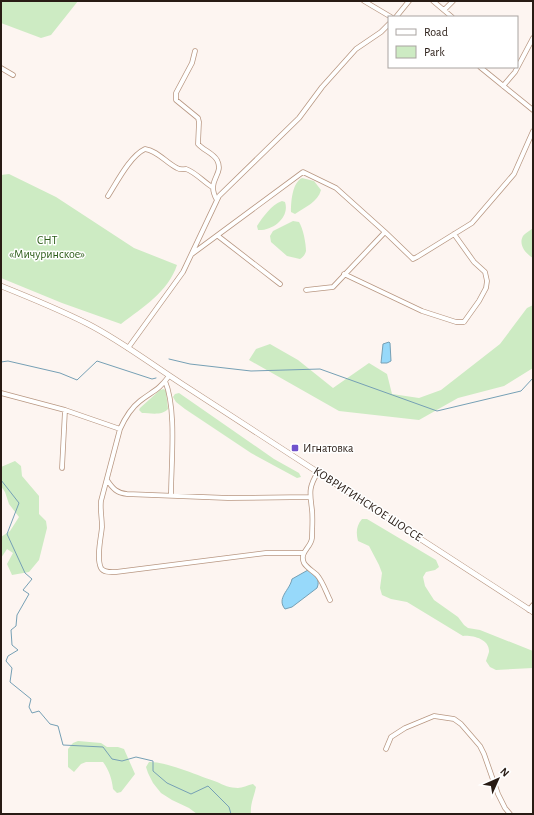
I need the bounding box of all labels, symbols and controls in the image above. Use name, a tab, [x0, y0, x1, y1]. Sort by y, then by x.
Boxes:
legend	[388, 16, 518, 68]
text: Road	[424, 26, 448, 38]
text: Park	[424, 46, 445, 58]
park label: СНТ «Мичуринское»	[9, 234, 85, 261]
place label: Игнатовка	[303, 442, 354, 454]
marker: Игнатовка	[290, 443, 300, 453]
street label: КОВРИГИНСКОЕ ШОССЕ	[311, 464, 425, 544]
north arrow	[478, 759, 518, 799]
text: N	[498, 766, 511, 779]

